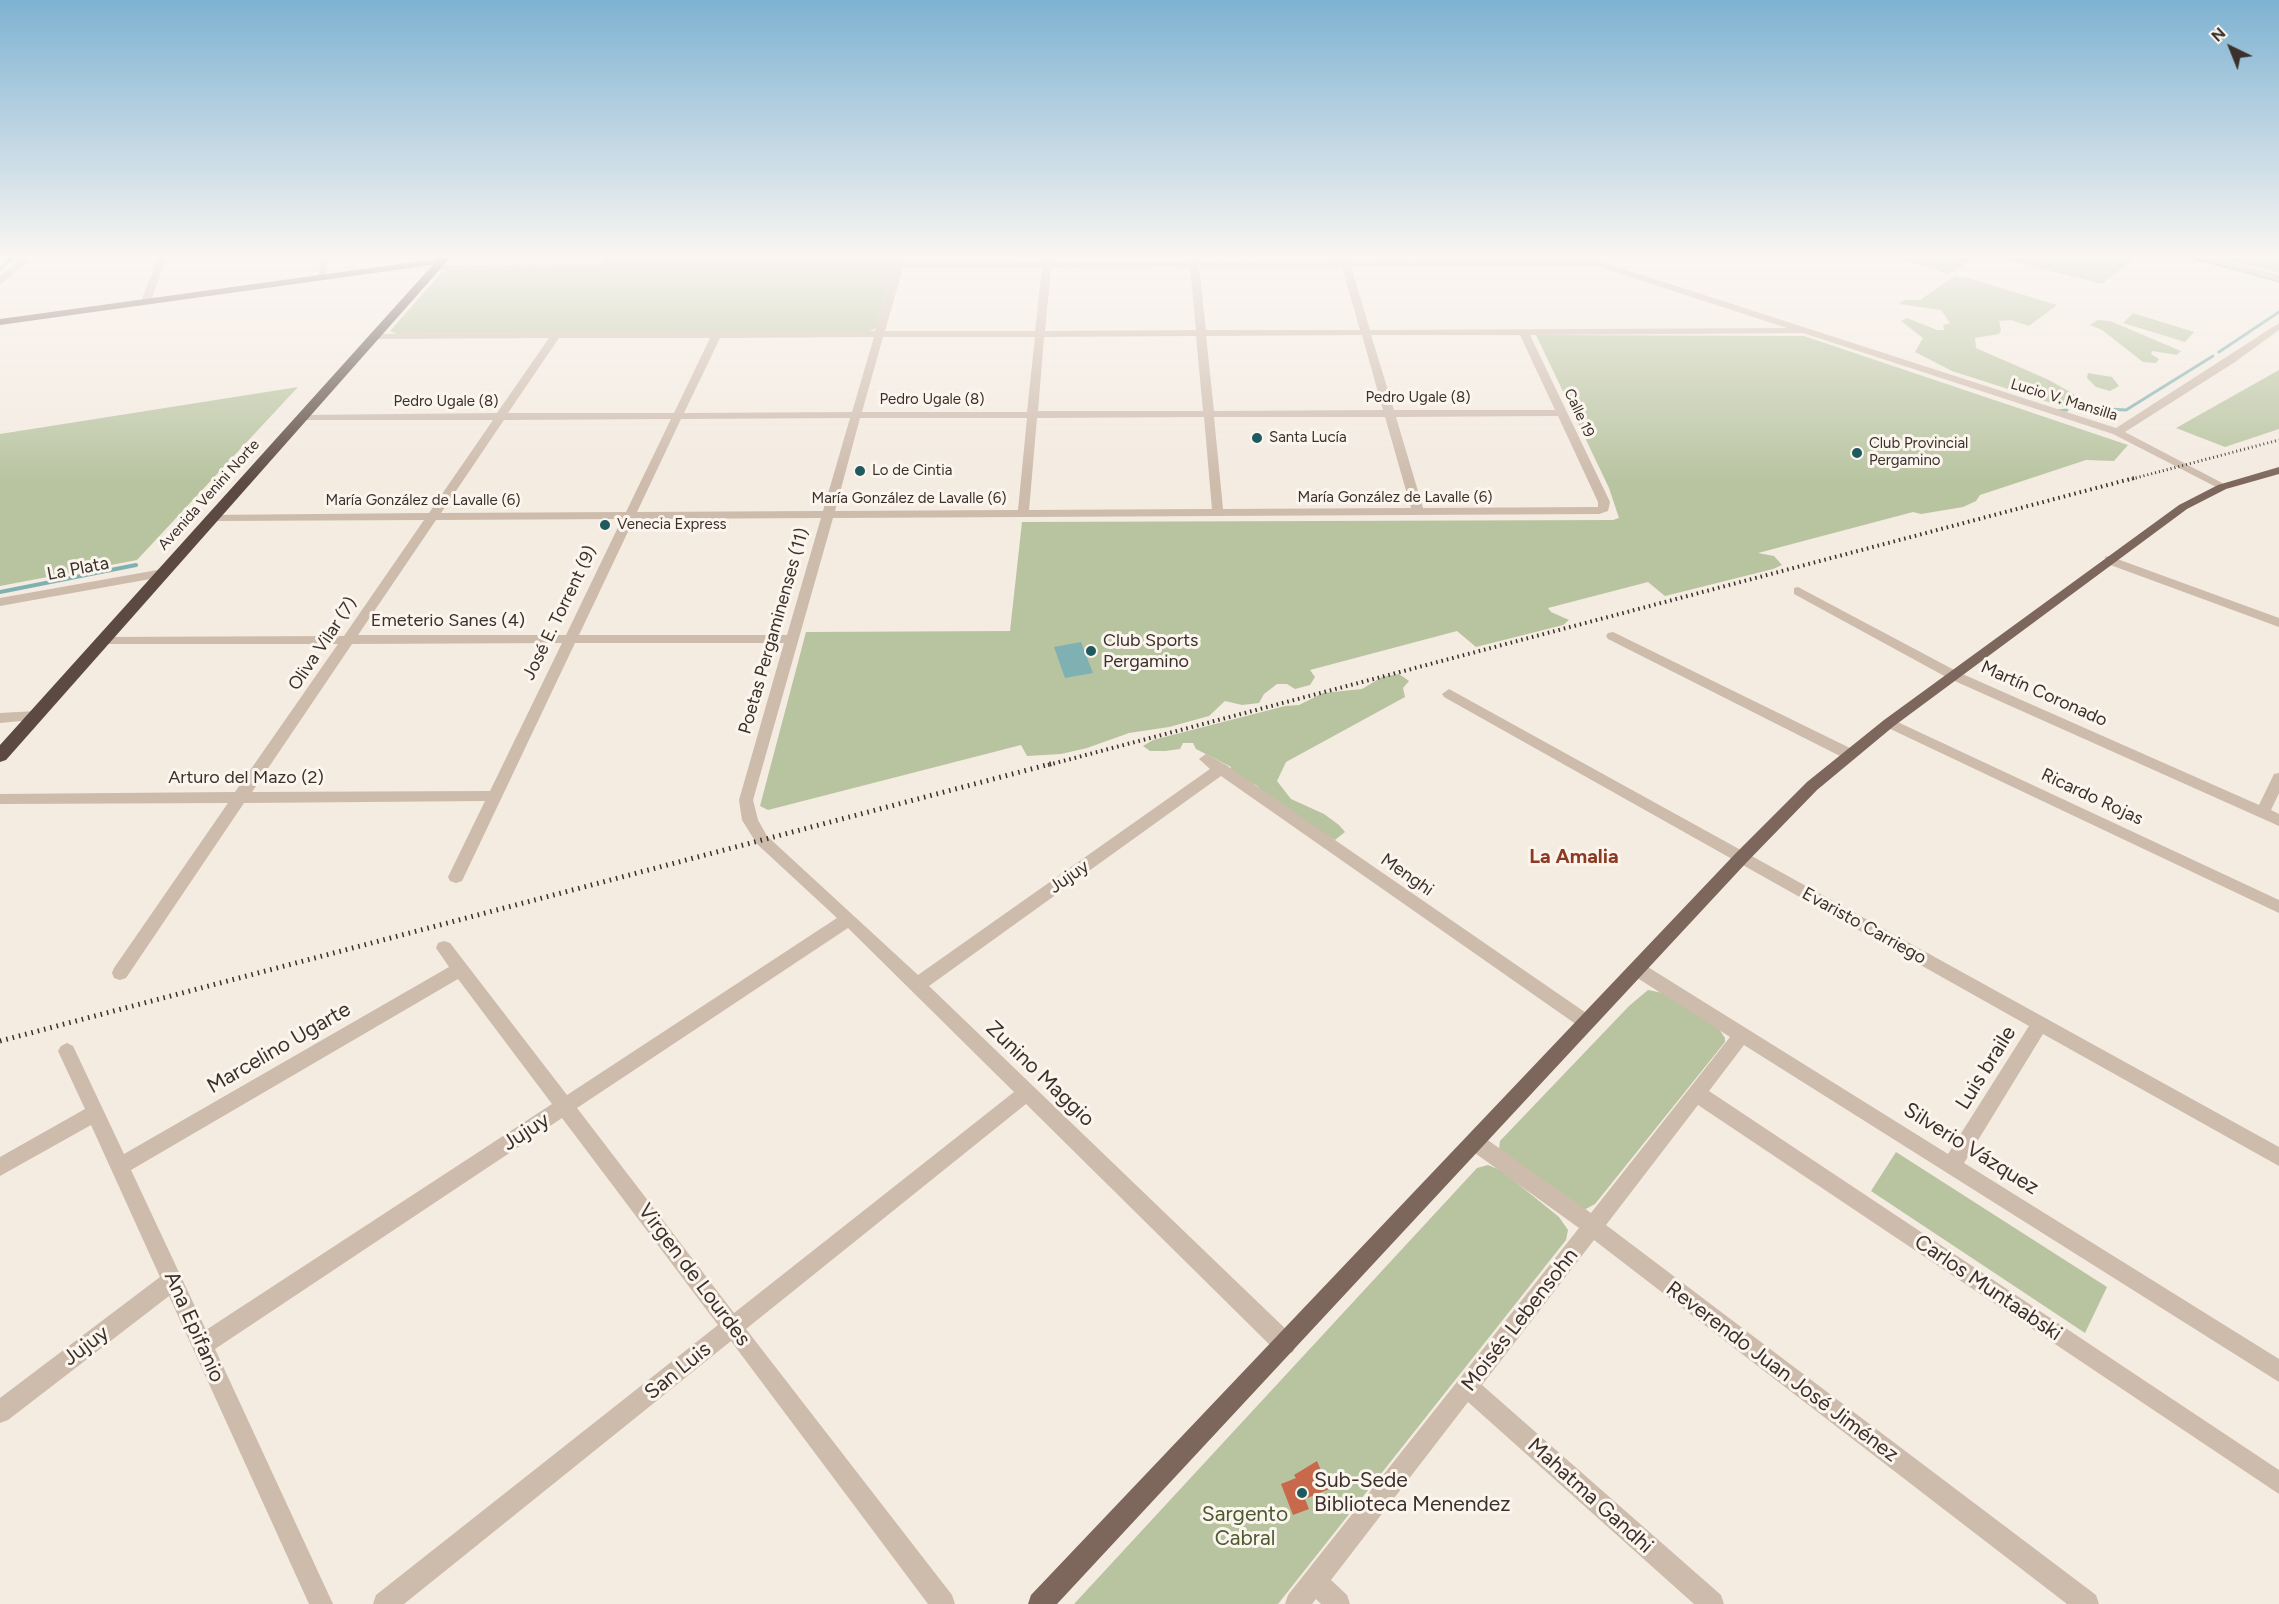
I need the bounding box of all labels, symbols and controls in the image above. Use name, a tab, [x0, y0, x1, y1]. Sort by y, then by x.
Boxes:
north arrow	[2201, 18, 2261, 78]
text: N	[2207, 23, 2229, 46]
street label: Lucio V. Mansilla	[2008, 375, 2120, 425]
street label: Calle 19	[1560, 386, 1598, 440]
street label: Pedro Ugale (8)	[1365, 389, 1471, 407]
street label: Pedro Ugale (8)	[879, 391, 985, 409]
street label: Pedro Ugale (8)	[393, 393, 499, 411]
place label: Santa Lucía	[1269, 429, 1347, 447]
marker: Santa Lucía	[1250, 431, 1264, 445]
place label: Club Provincial Pergamino	[1869, 435, 1968, 470]
street label: Avenida Venini Norte	[155, 436, 263, 554]
marker: Club Provincial Pergamino	[1850, 446, 1864, 460]
place label: Lo de Cintia	[872, 462, 952, 480]
marker: Lo de Cintia	[853, 464, 867, 478]
street label: María González de Lavalle (6)	[1297, 489, 1493, 507]
street label: María González de Lavalle (6)	[811, 490, 1007, 508]
street label: María González de Lavalle (6)	[325, 492, 521, 510]
place label: Venecia Express	[617, 516, 727, 534]
marker: Venecia Express	[598, 518, 612, 532]
street label: Poetas Pergaminenses (11)	[734, 526, 814, 736]
street label: José E. Torrent (9)	[518, 542, 602, 684]
street label: La Plata	[45, 552, 111, 586]
street label: Oliva Vilar (7)	[284, 593, 362, 695]
street label: Emeterio Sanes (4)	[371, 610, 525, 632]
place label: Club Sports Pergamino	[1103, 630, 1198, 672]
marker: Club Sports Pergamino	[1084, 644, 1098, 658]
street label: Martín Coronado	[1977, 656, 2111, 732]
street label: Ricardo Rojas	[2038, 764, 2146, 830]
street label: Arturo del Mazo (2)	[168, 767, 324, 789]
district label: La Amalia	[1529, 845, 1619, 869]
street label: Menghi	[1376, 849, 1438, 901]
street label: Jujuy	[1045, 856, 1093, 898]
street label: Evaristo Carriego	[1798, 883, 1930, 969]
street label: Marcelino Ugarte	[203, 997, 355, 1099]
street label: Zunino Maggio	[981, 1016, 1099, 1132]
street label: Luis braile	[1951, 1022, 2021, 1114]
street label: Silverio Vázquez	[1899, 1097, 2043, 1201]
street label: Jujuy	[498, 1108, 554, 1156]
street label: Virgen de Lourdes	[632, 1199, 756, 1351]
street label: Carlos Muntaabski	[1910, 1229, 2066, 1347]
street label: Moisés Lebensohn	[1456, 1244, 1584, 1396]
street label: Ana Epifanio	[158, 1268, 230, 1386]
street label: Reverendo Juan José Jiménez	[1661, 1276, 1903, 1468]
street label: Jujuy	[58, 1321, 114, 1371]
street label: San Luis	[640, 1337, 716, 1405]
street label: Mahatma Gandhi	[1522, 1433, 1658, 1559]
place label: Sub-Sede Biblioteca Menendez	[1314, 1468, 1511, 1518]
marker: Sub-Sede Biblioteca Menendez	[1295, 1486, 1309, 1500]
park label: Sargento Cabral	[1202, 1502, 1288, 1552]

